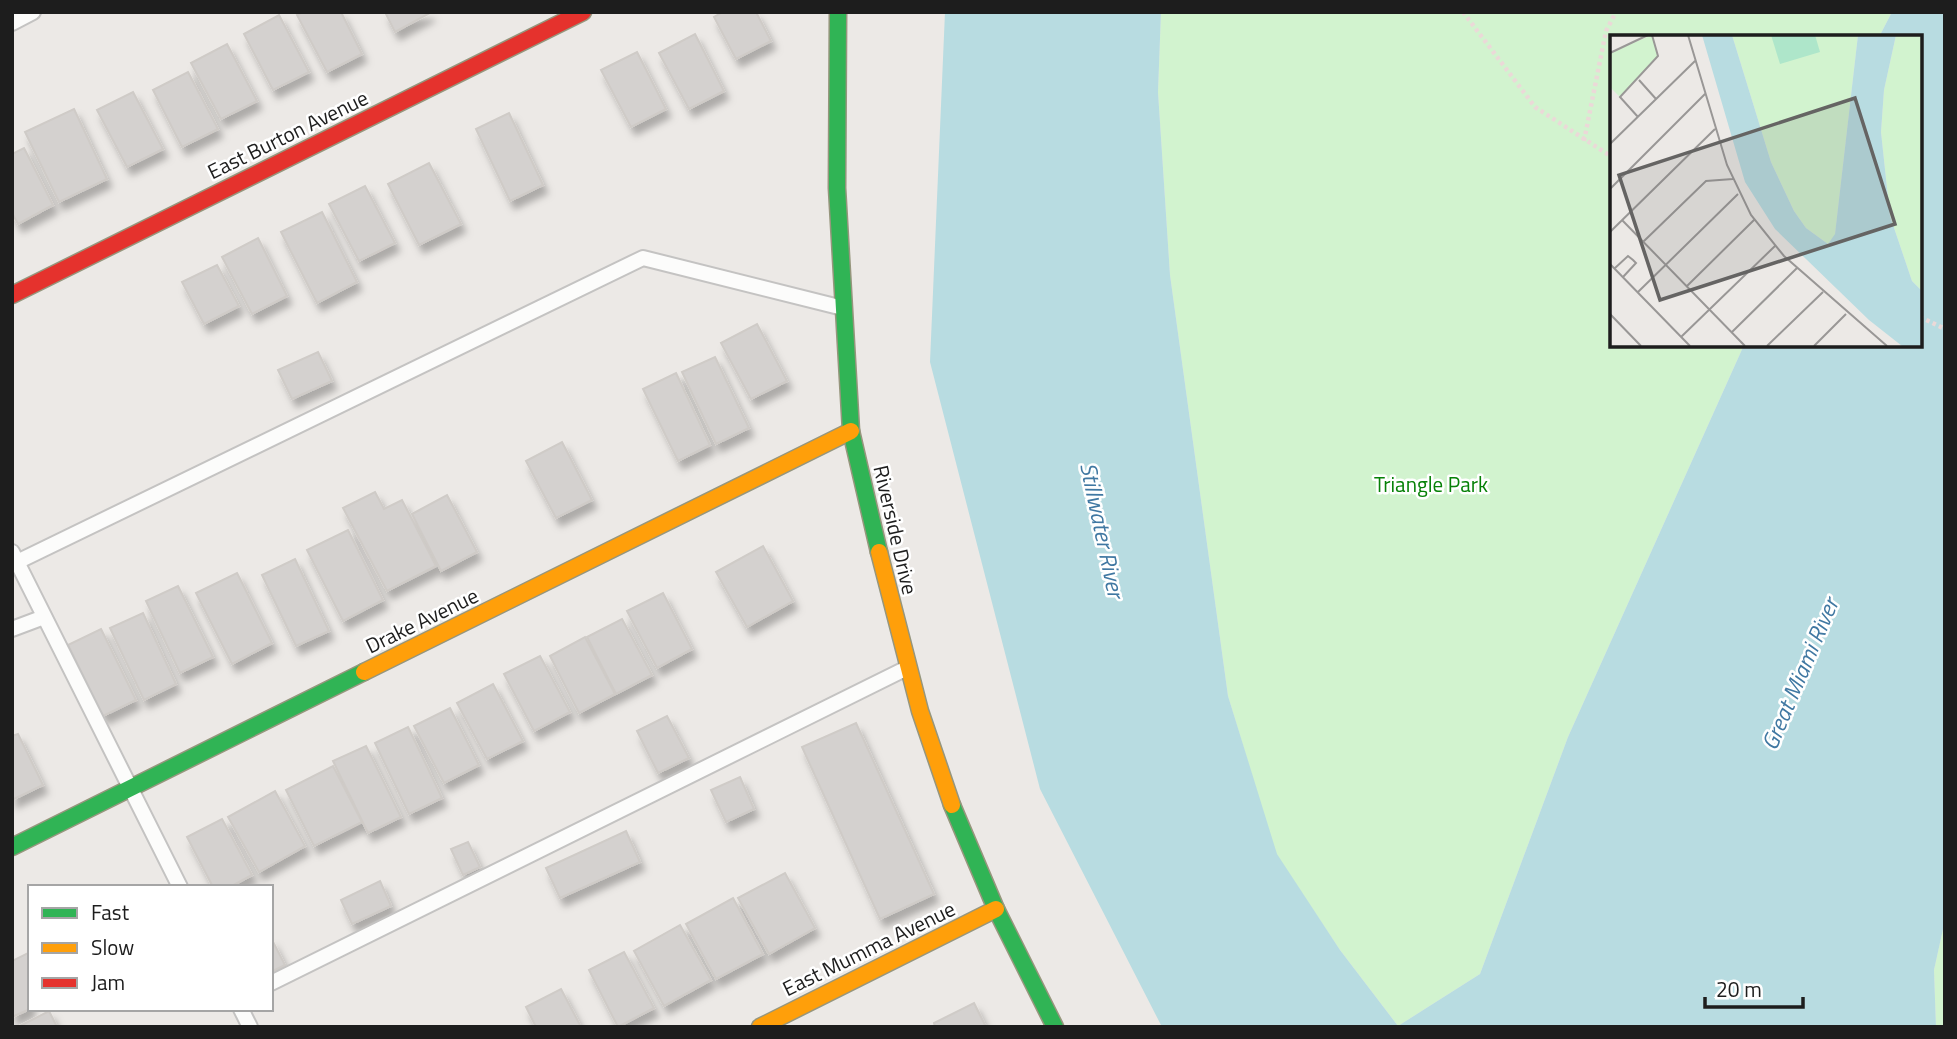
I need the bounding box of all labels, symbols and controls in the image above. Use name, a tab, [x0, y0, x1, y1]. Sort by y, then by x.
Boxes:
inset map	[1610, 35, 1922, 346]
street label: East Burton Avenue	[202, 81, 373, 187]
water label: Stillwater River	[1071, 459, 1134, 603]
street label: Riverside Drive	[866, 462, 926, 598]
park label: Triangle Park	[1374, 468, 1488, 500]
street label: Drake Avenue	[360, 579, 483, 661]
water label: Great Miami River	[1752, 590, 1848, 755]
legend	[28, 885, 273, 1011]
street label: East Mumma Avenue	[777, 892, 960, 1004]
text: Fast	[91, 896, 130, 928]
text: Slow	[91, 931, 134, 963]
scale bar	[1705, 965, 1803, 1009]
text: Jam	[91, 966, 125, 998]
text: 20 m	[1716, 973, 1762, 1005]

